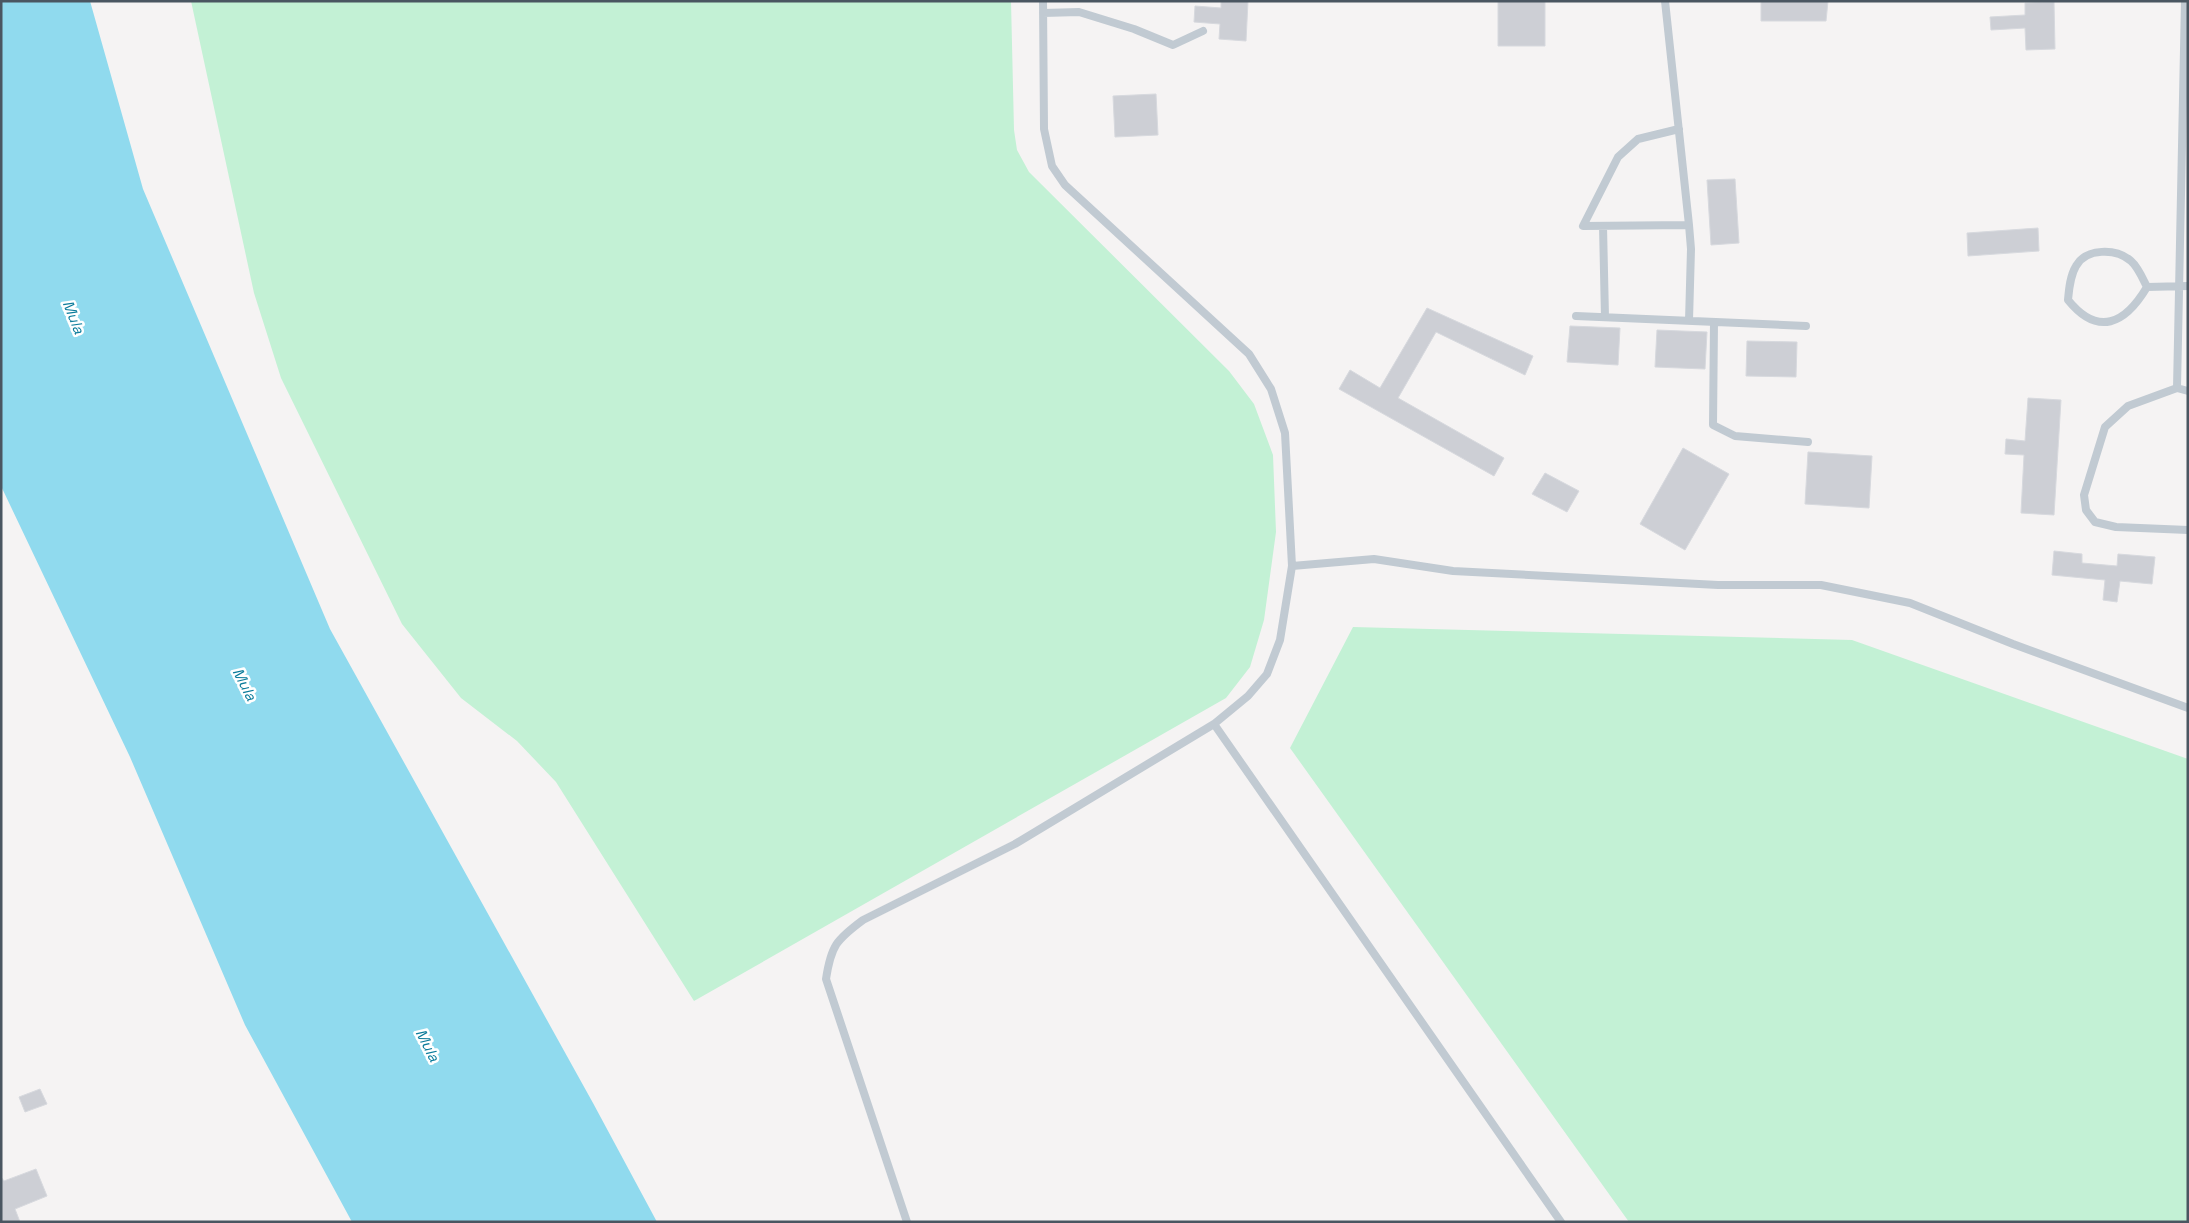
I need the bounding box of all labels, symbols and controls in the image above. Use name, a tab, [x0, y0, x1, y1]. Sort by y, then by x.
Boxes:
water label: Mula	[59, 297, 89, 337]
water label: Mula	[229, 664, 261, 704]
water label: Mula	[412, 1025, 444, 1065]

